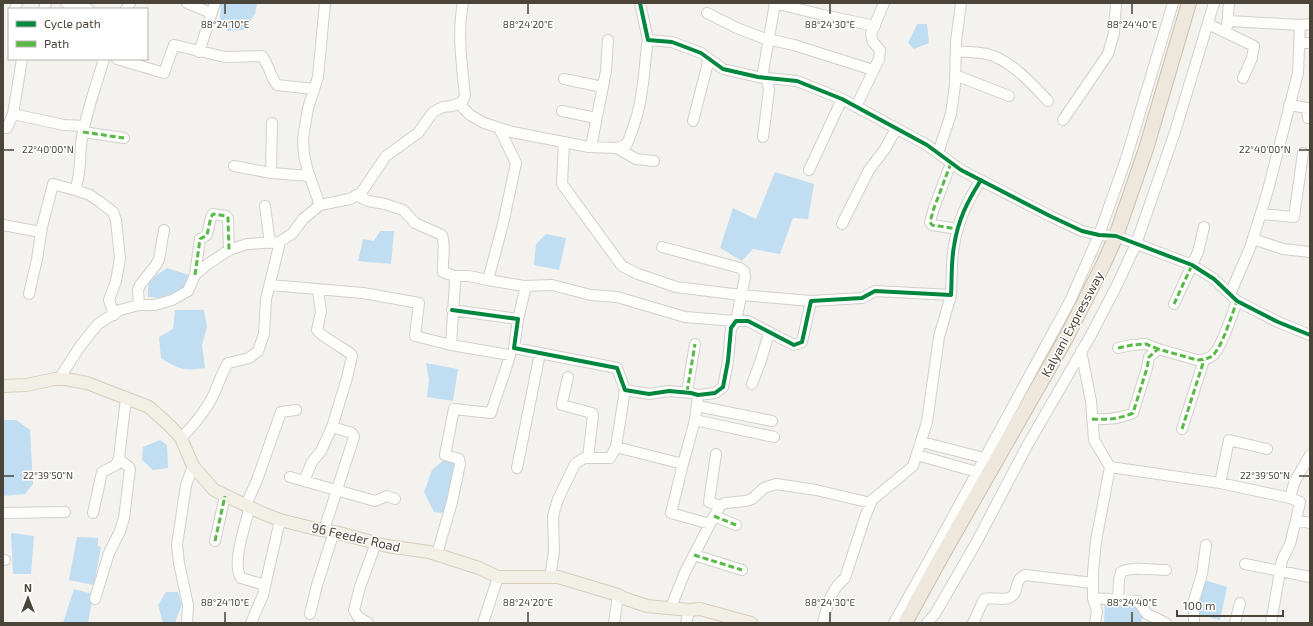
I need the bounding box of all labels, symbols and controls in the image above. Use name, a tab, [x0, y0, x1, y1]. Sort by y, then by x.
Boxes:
legend	[8, 8, 148, 60]
text: Cycle path	[44, 16, 101, 30]
text: 88°24'10"E	[201, 18, 250, 30]
text: 88°24'20"E	[503, 18, 554, 30]
text: 88°24'30"E	[805, 18, 856, 30]
text: 88°24'40"E	[1107, 18, 1158, 30]
text: Path	[44, 36, 69, 50]
text: 22°40'00"N	[22, 143, 74, 155]
text: 22°40'00"N	[1239, 143, 1291, 155]
street label: Kalyani Expressway	[1037, 268, 1107, 380]
text: 22°39'50"N	[23, 469, 73, 481]
text: 22°39'50"N	[1240, 469, 1290, 481]
street label: 96 Feeder Road	[310, 519, 402, 555]
north arrow	[8, 578, 48, 618]
text: N	[24, 581, 32, 594]
scale bar	[1177, 592, 1283, 618]
text: 88°24'10"E	[201, 596, 250, 608]
text: 88°24'20"E	[503, 596, 554, 608]
text: 88°24'30"E	[805, 596, 856, 608]
text: 88°24'40"E	[1107, 596, 1158, 608]
text: 100 m	[1183, 598, 1215, 612]

